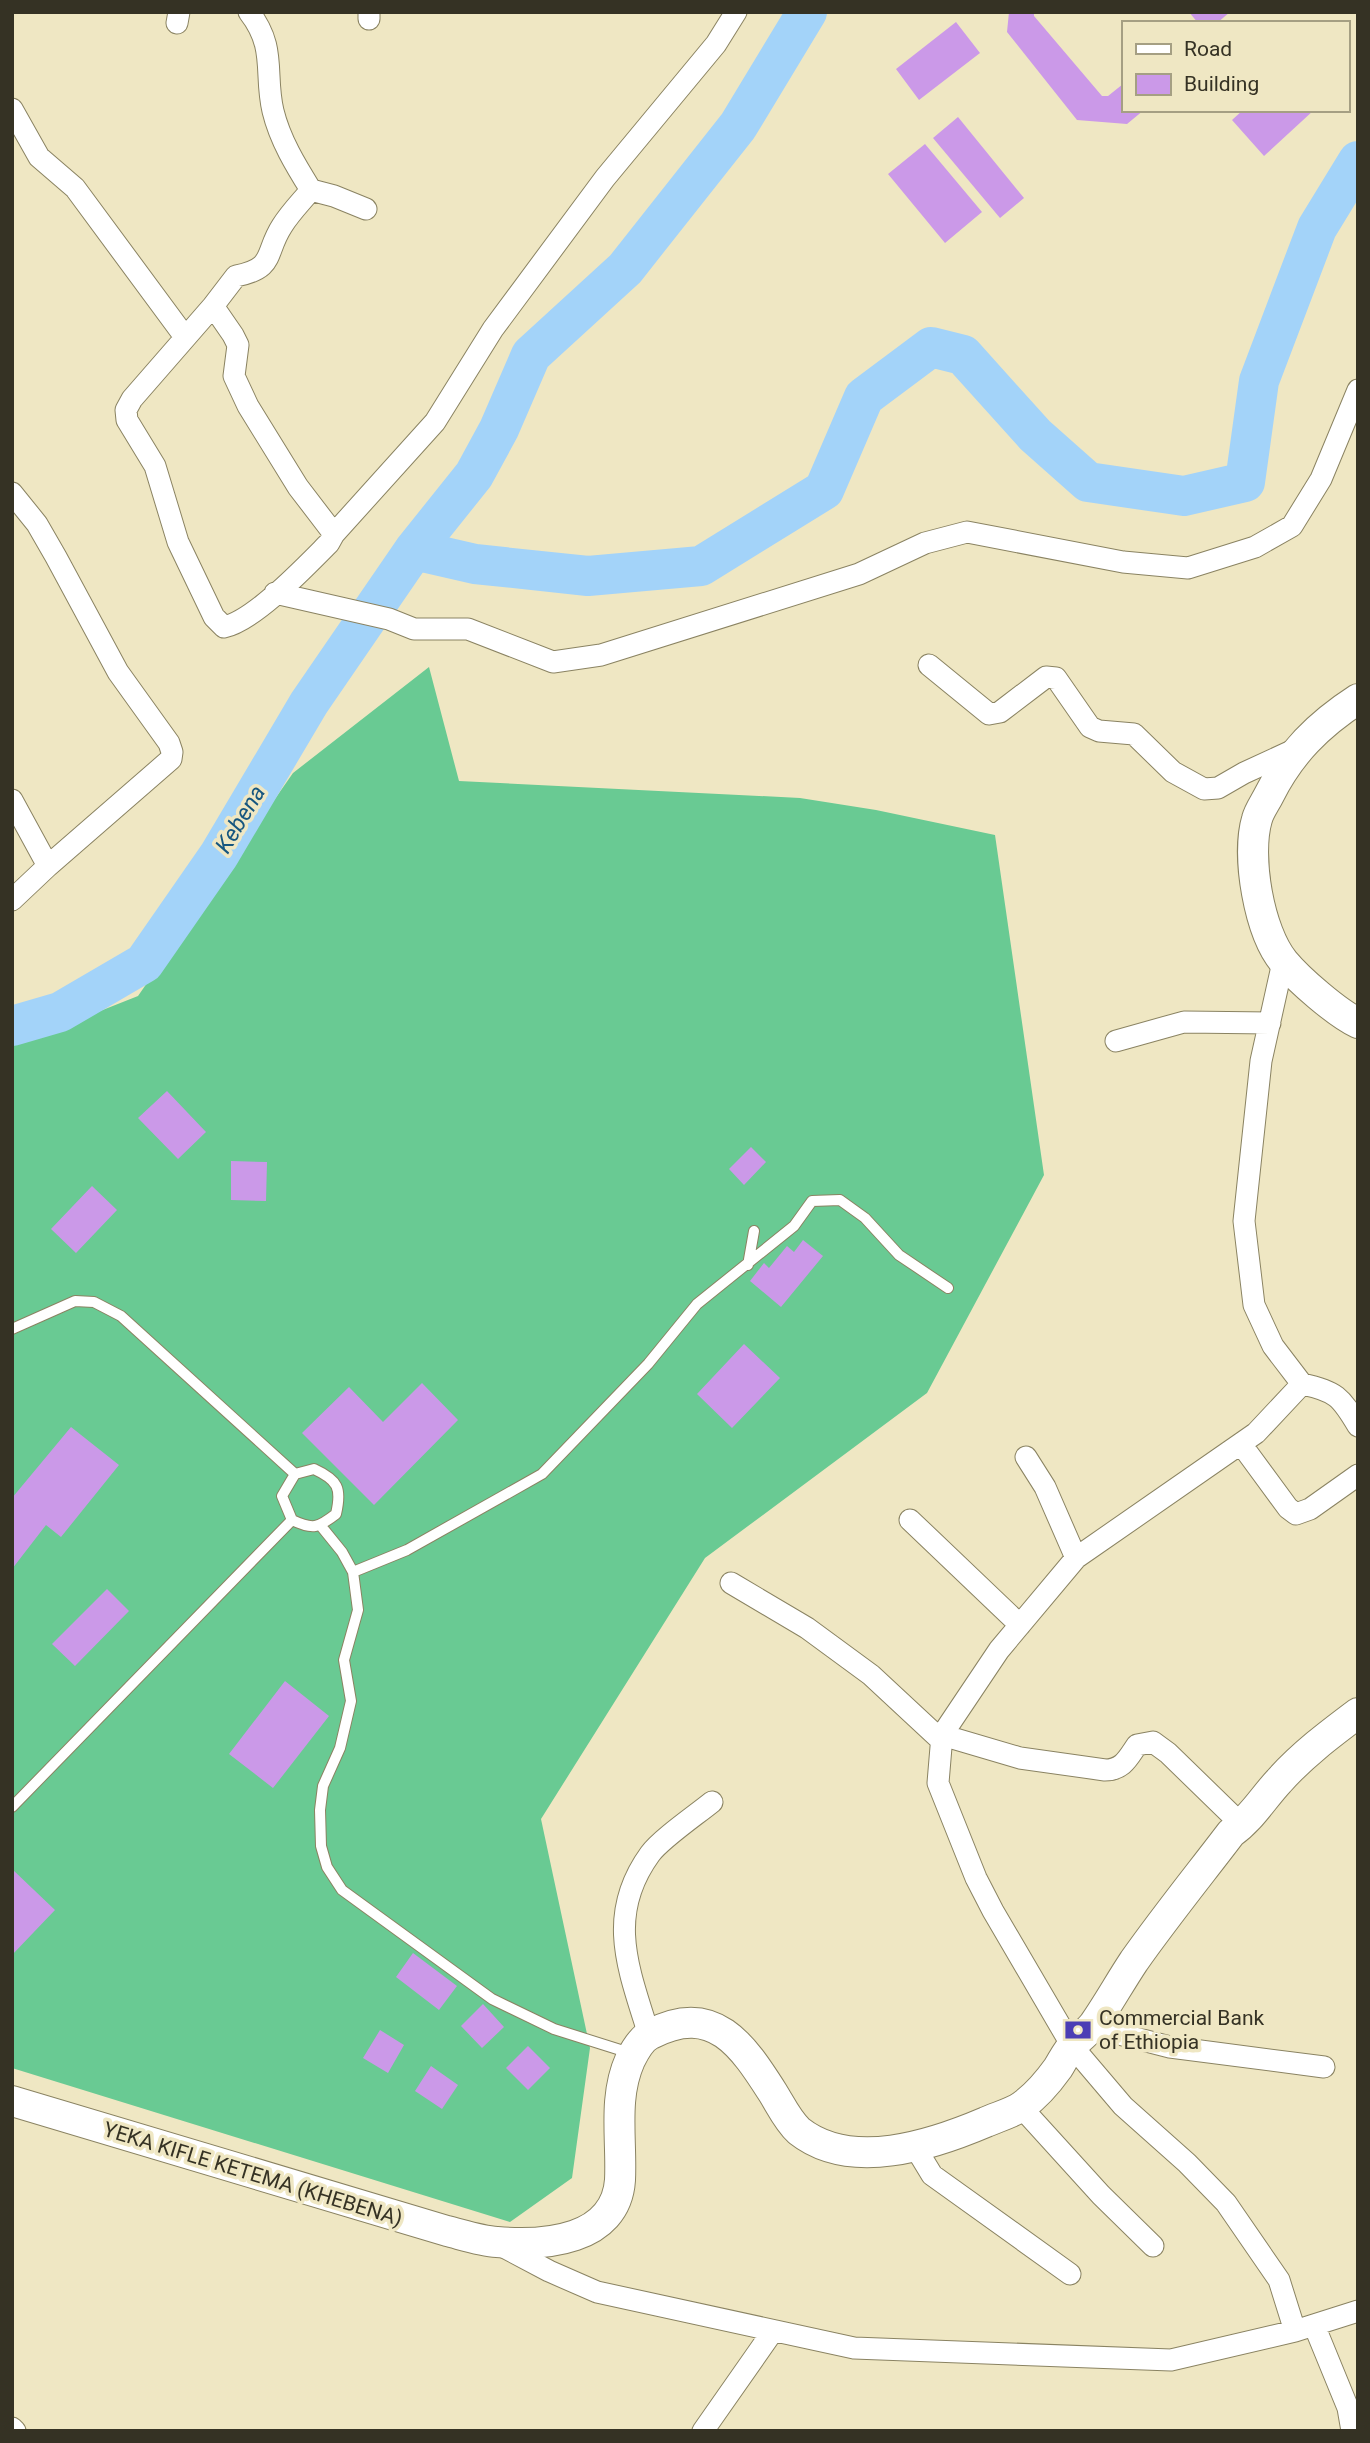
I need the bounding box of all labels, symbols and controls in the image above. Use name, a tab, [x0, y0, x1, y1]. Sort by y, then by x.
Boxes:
legend	[1122, 21, 1349, 112]
text: Road	[1184, 37, 1232, 61]
text: Building	[1184, 72, 1259, 96]
water label: Kebena	[210, 780, 271, 858]
place label: Commercial Bank of Ethiopia	[1099, 2006, 1264, 2054]
bank icon: Commercial Bank of Ethiopia	[1063, 2015, 1093, 2045]
street label: YEKA KIFLE KETEMA (KHEBENA)	[101, 2117, 405, 2231]

